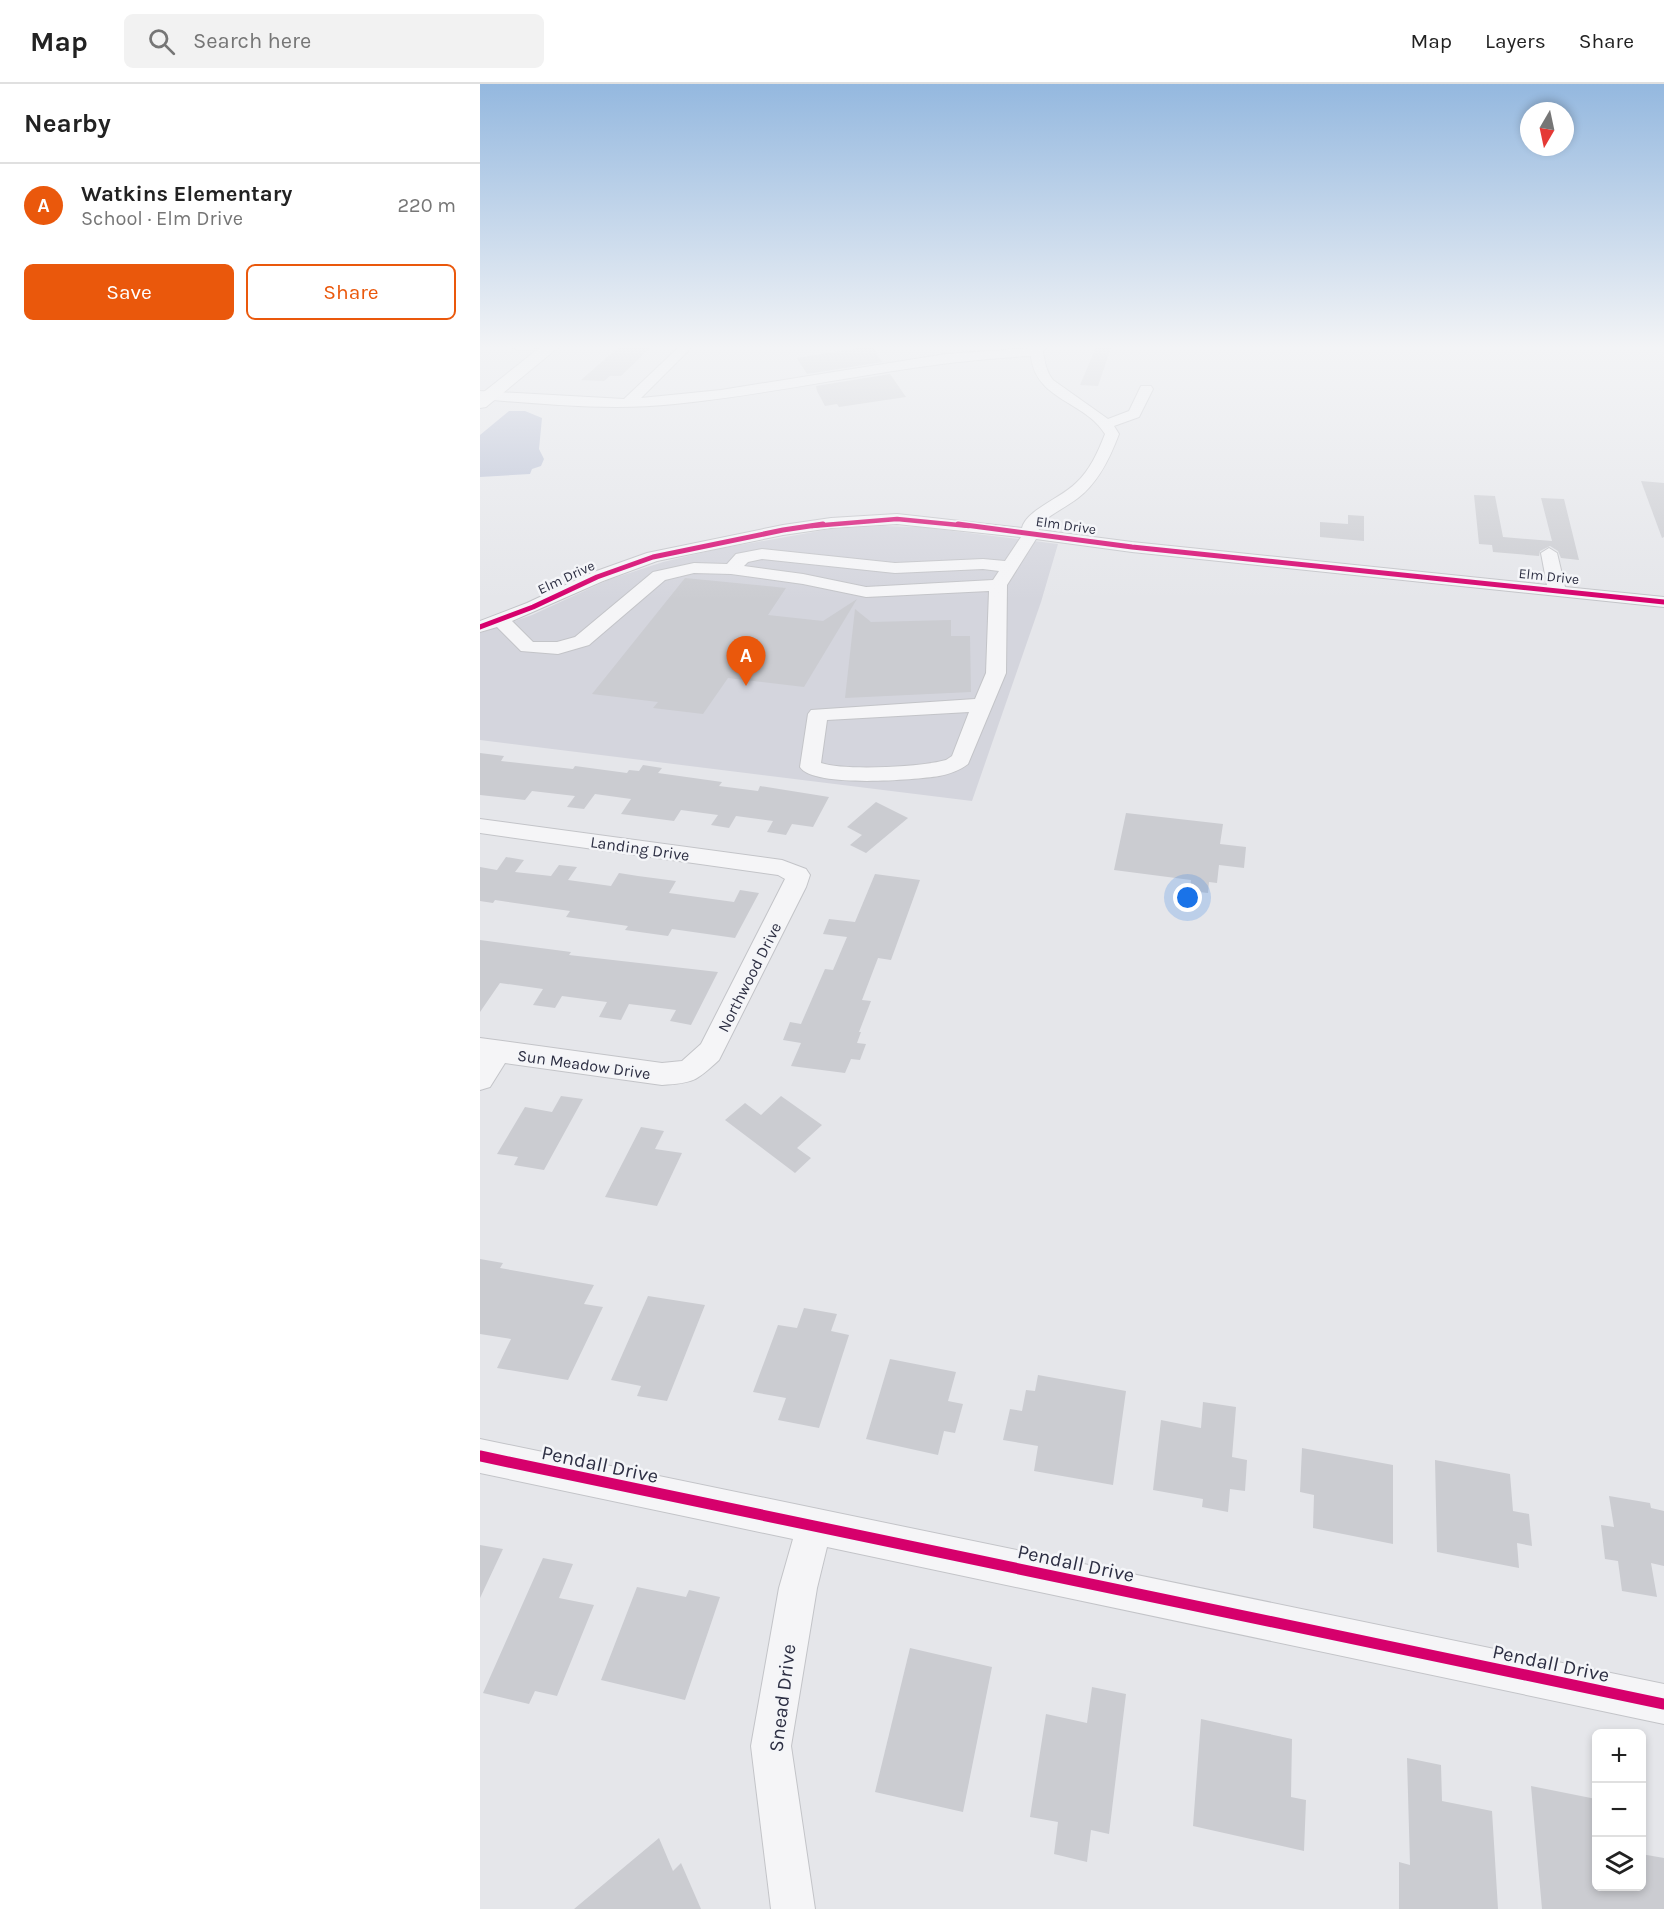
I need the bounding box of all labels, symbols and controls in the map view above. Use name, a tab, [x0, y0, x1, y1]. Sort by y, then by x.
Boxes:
search box	[124, 14, 544, 68]
text: Map	[30, 25, 88, 58]
icon: search	[145, 25, 178, 58]
text: Search here	[193, 28, 311, 54]
text: Map	[1410, 29, 1452, 53]
text: Layers	[1485, 29, 1546, 53]
text: Share	[1579, 29, 1634, 53]
north arrow	[1520, 102, 1574, 156]
text: Nearby	[24, 108, 111, 139]
text: Watkins Elementary	[81, 181, 292, 207]
text: A	[37, 194, 50, 217]
text: 220 m	[397, 194, 456, 217]
text: School · Elm Drive	[81, 207, 243, 230]
button: Save	[24, 264, 234, 320]
button: Share	[246, 264, 456, 320]
street label: Elm Drive	[1035, 513, 1097, 538]
street label: Elm Drive	[535, 557, 597, 598]
street label: Elm Drive	[1518, 565, 1580, 588]
pin: A	[726, 636, 766, 686]
street label: Landing Drive	[589, 832, 691, 865]
your location	[1173, 883, 1202, 912]
street label: Northwood Drive	[714, 919, 785, 1035]
street label: Sun Meadow Drive	[516, 1046, 652, 1083]
street label: Pendall Drive	[539, 1441, 660, 1488]
street label: Pendall Drive	[1015, 1540, 1136, 1587]
street label: Pendall Drive	[1490, 1640, 1611, 1687]
street label: Snead Drive	[764, 1643, 801, 1753]
map controls	[1592, 1729, 1646, 1891]
button: +	[1592, 1729, 1646, 1783]
button: −	[1592, 1783, 1646, 1837]
button: layers	[1592, 1837, 1646, 1891]

